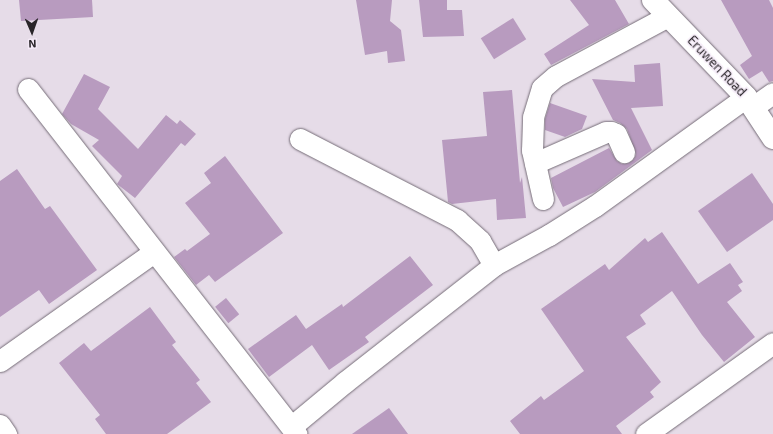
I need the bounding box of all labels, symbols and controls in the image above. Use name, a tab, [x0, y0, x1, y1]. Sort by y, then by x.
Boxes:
north arrow	[12, 12, 52, 52]
street label: Eruwen Road	[684, 33, 750, 99]
text: N	[28, 38, 37, 51]

